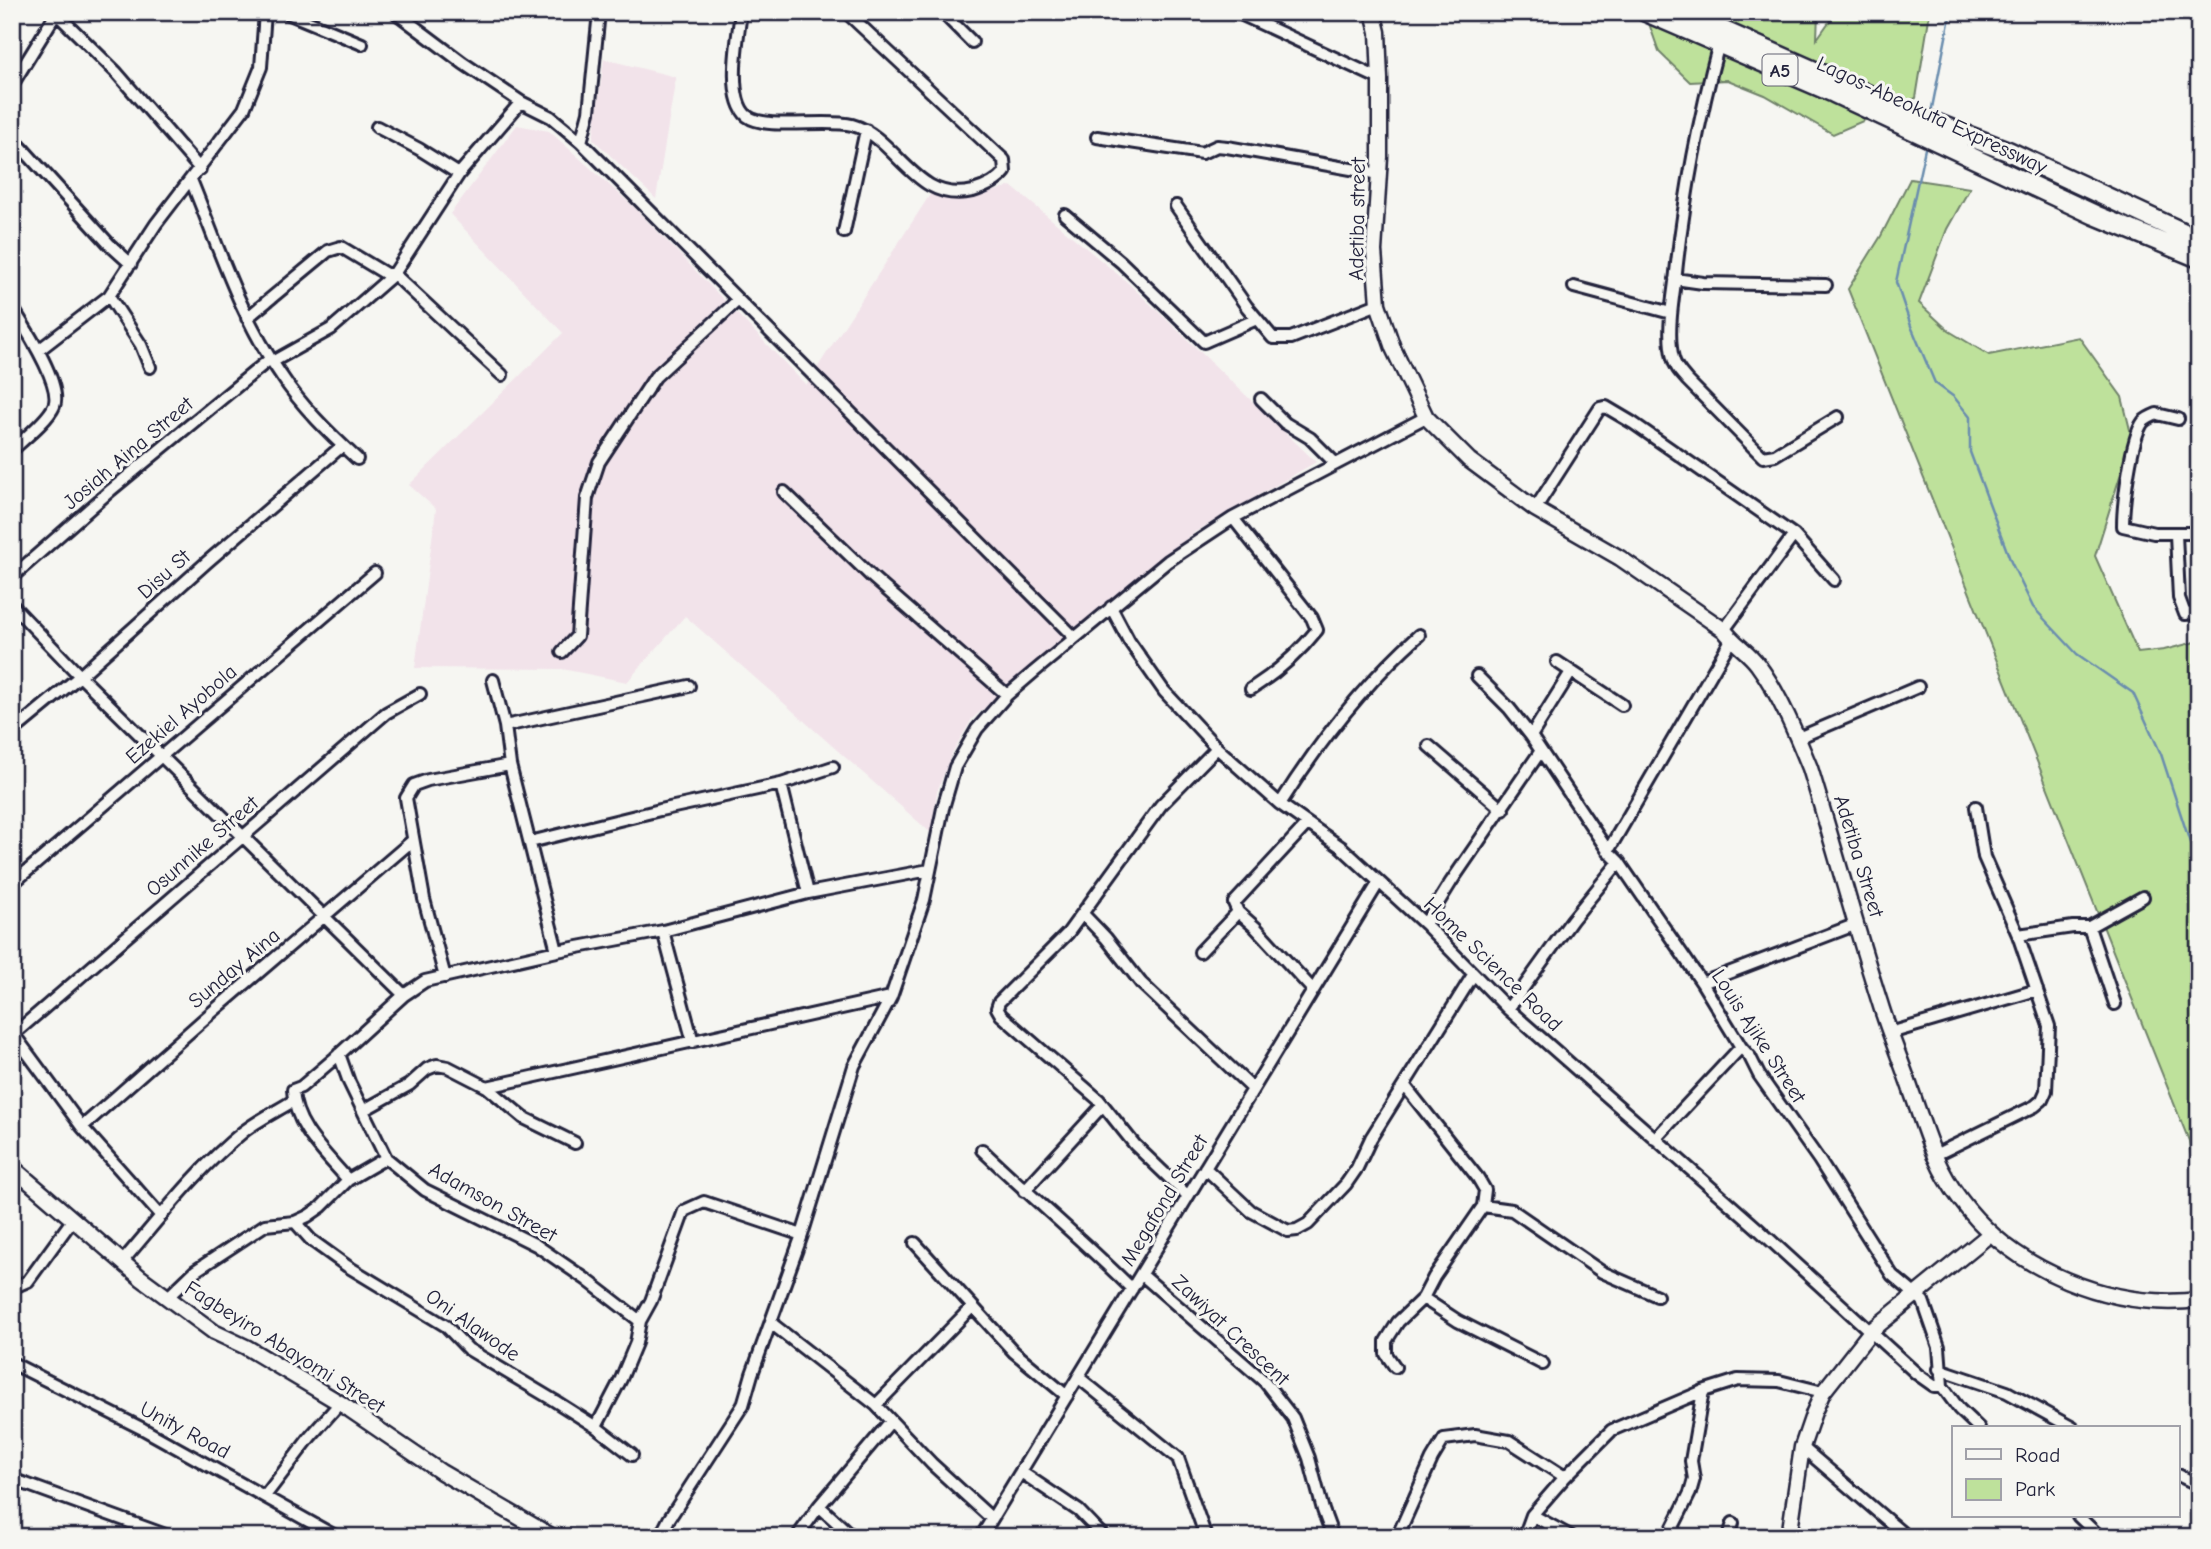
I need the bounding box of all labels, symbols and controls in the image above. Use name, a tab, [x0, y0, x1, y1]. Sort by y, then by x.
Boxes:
street label: Lagos-Abeokuta Expressway	[1813, 51, 2052, 179]
road number: A5	[1762, 54, 1798, 86]
street label: Adetiba street	[1344, 156, 1370, 281]
street label: Josiah Aina Street	[58, 391, 199, 514]
street label: Disu St	[133, 544, 196, 604]
street label: Ezekiel Ayobola	[121, 659, 241, 769]
street label: Osunnike Street	[141, 790, 264, 901]
street label: Adetiba Street	[1829, 792, 1889, 921]
street label: Home Science Road	[1419, 892, 1567, 1036]
street label: Sunday Aina	[183, 923, 285, 1013]
street label: Louis Ajike Street	[1707, 965, 1812, 1108]
street label: Megafond Street	[1115, 1129, 1213, 1270]
street label: Adamson Street	[425, 1157, 562, 1248]
street label: Zawiyat Crescent	[1167, 1270, 1295, 1391]
street label: Fagbeyiro Abayomi Street	[181, 1276, 390, 1419]
street label: Oni Alawode	[421, 1284, 525, 1366]
street label: Unity Road	[136, 1396, 234, 1464]
legend	[1952, 1426, 2180, 1518]
text: Road	[2015, 1443, 2060, 1467]
text: Park	[2015, 1477, 2055, 1501]

